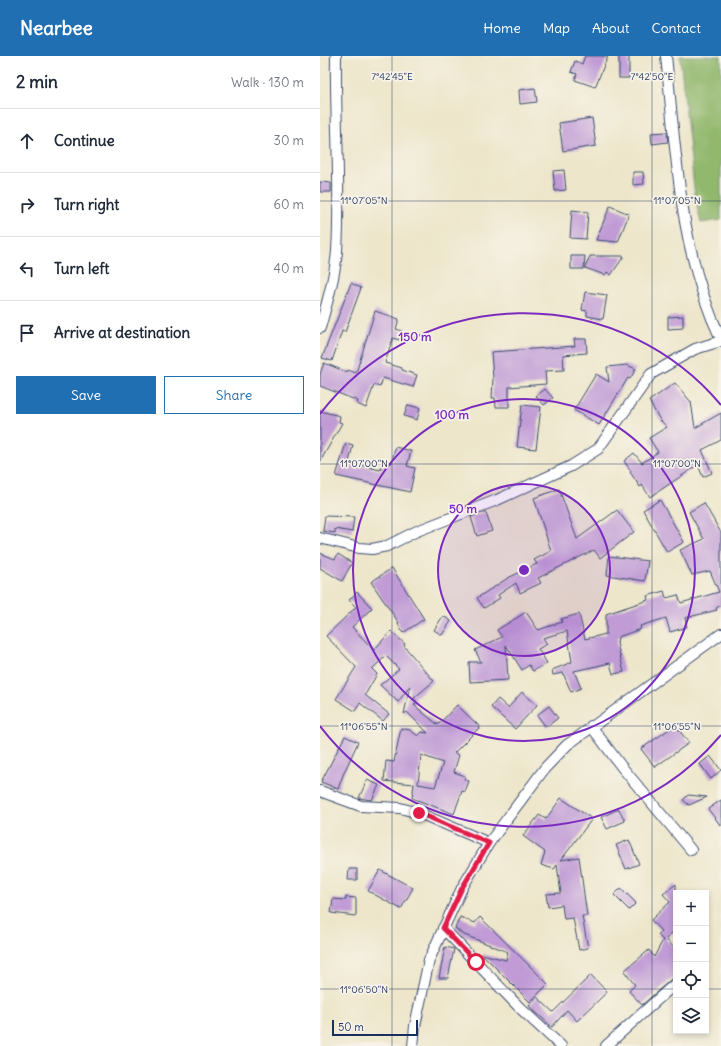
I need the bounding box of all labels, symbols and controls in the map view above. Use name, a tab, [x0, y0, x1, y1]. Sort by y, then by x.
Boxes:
text: Nearbee	[20, 16, 93, 40]
text: Home	[483, 19, 521, 37]
text: Map	[543, 19, 570, 37]
text: About	[592, 19, 630, 37]
text: Contact	[652, 19, 701, 37]
text: 7°42'45"E	[371, 70, 413, 83]
text: 7°42'50"E	[631, 70, 674, 83]
text: 2 min	[16, 71, 58, 93]
text: Walk · 130 m	[231, 74, 304, 91]
icon: ahead	[16, 130, 38, 152]
text: Continue	[54, 131, 115, 150]
text: 30 m	[274, 132, 304, 149]
icon: right	[16, 194, 38, 216]
text: 11°07'05"N	[340, 194, 388, 207]
text: 11°07'05"N	[653, 194, 701, 207]
text: Turn right	[54, 195, 119, 214]
text: 60 m	[273, 196, 304, 213]
icon: left	[16, 258, 38, 280]
text: Turn left	[54, 259, 109, 278]
text: 40 m	[273, 260, 304, 277]
icon: arrive	[16, 322, 38, 344]
text: Arrive at destination	[54, 323, 190, 342]
text: 150 m	[399, 329, 432, 344]
button: Save	[16, 376, 156, 414]
button: Share	[164, 376, 304, 414]
text: 100 m	[435, 407, 469, 422]
text: 11°07'00"N	[340, 457, 388, 470]
text: 11°07'00"N	[653, 457, 701, 470]
text: 50 m	[449, 501, 478, 516]
centre of rings	[517, 563, 531, 577]
text: 11°06'55"N	[340, 720, 388, 733]
text: 11°06'55"N	[653, 720, 701, 733]
route end	[410, 804, 428, 822]
map controls	[673, 890, 709, 1034]
button: +	[673, 890, 709, 926]
button: −	[673, 926, 709, 962]
route start	[467, 953, 485, 971]
button: locate	[673, 962, 709, 998]
text: 11°06'50"N	[340, 983, 388, 996]
button: layers	[673, 998, 709, 1034]
scale bar	[332, 1018, 418, 1037]
text: 50 m	[338, 1020, 364, 1034]

